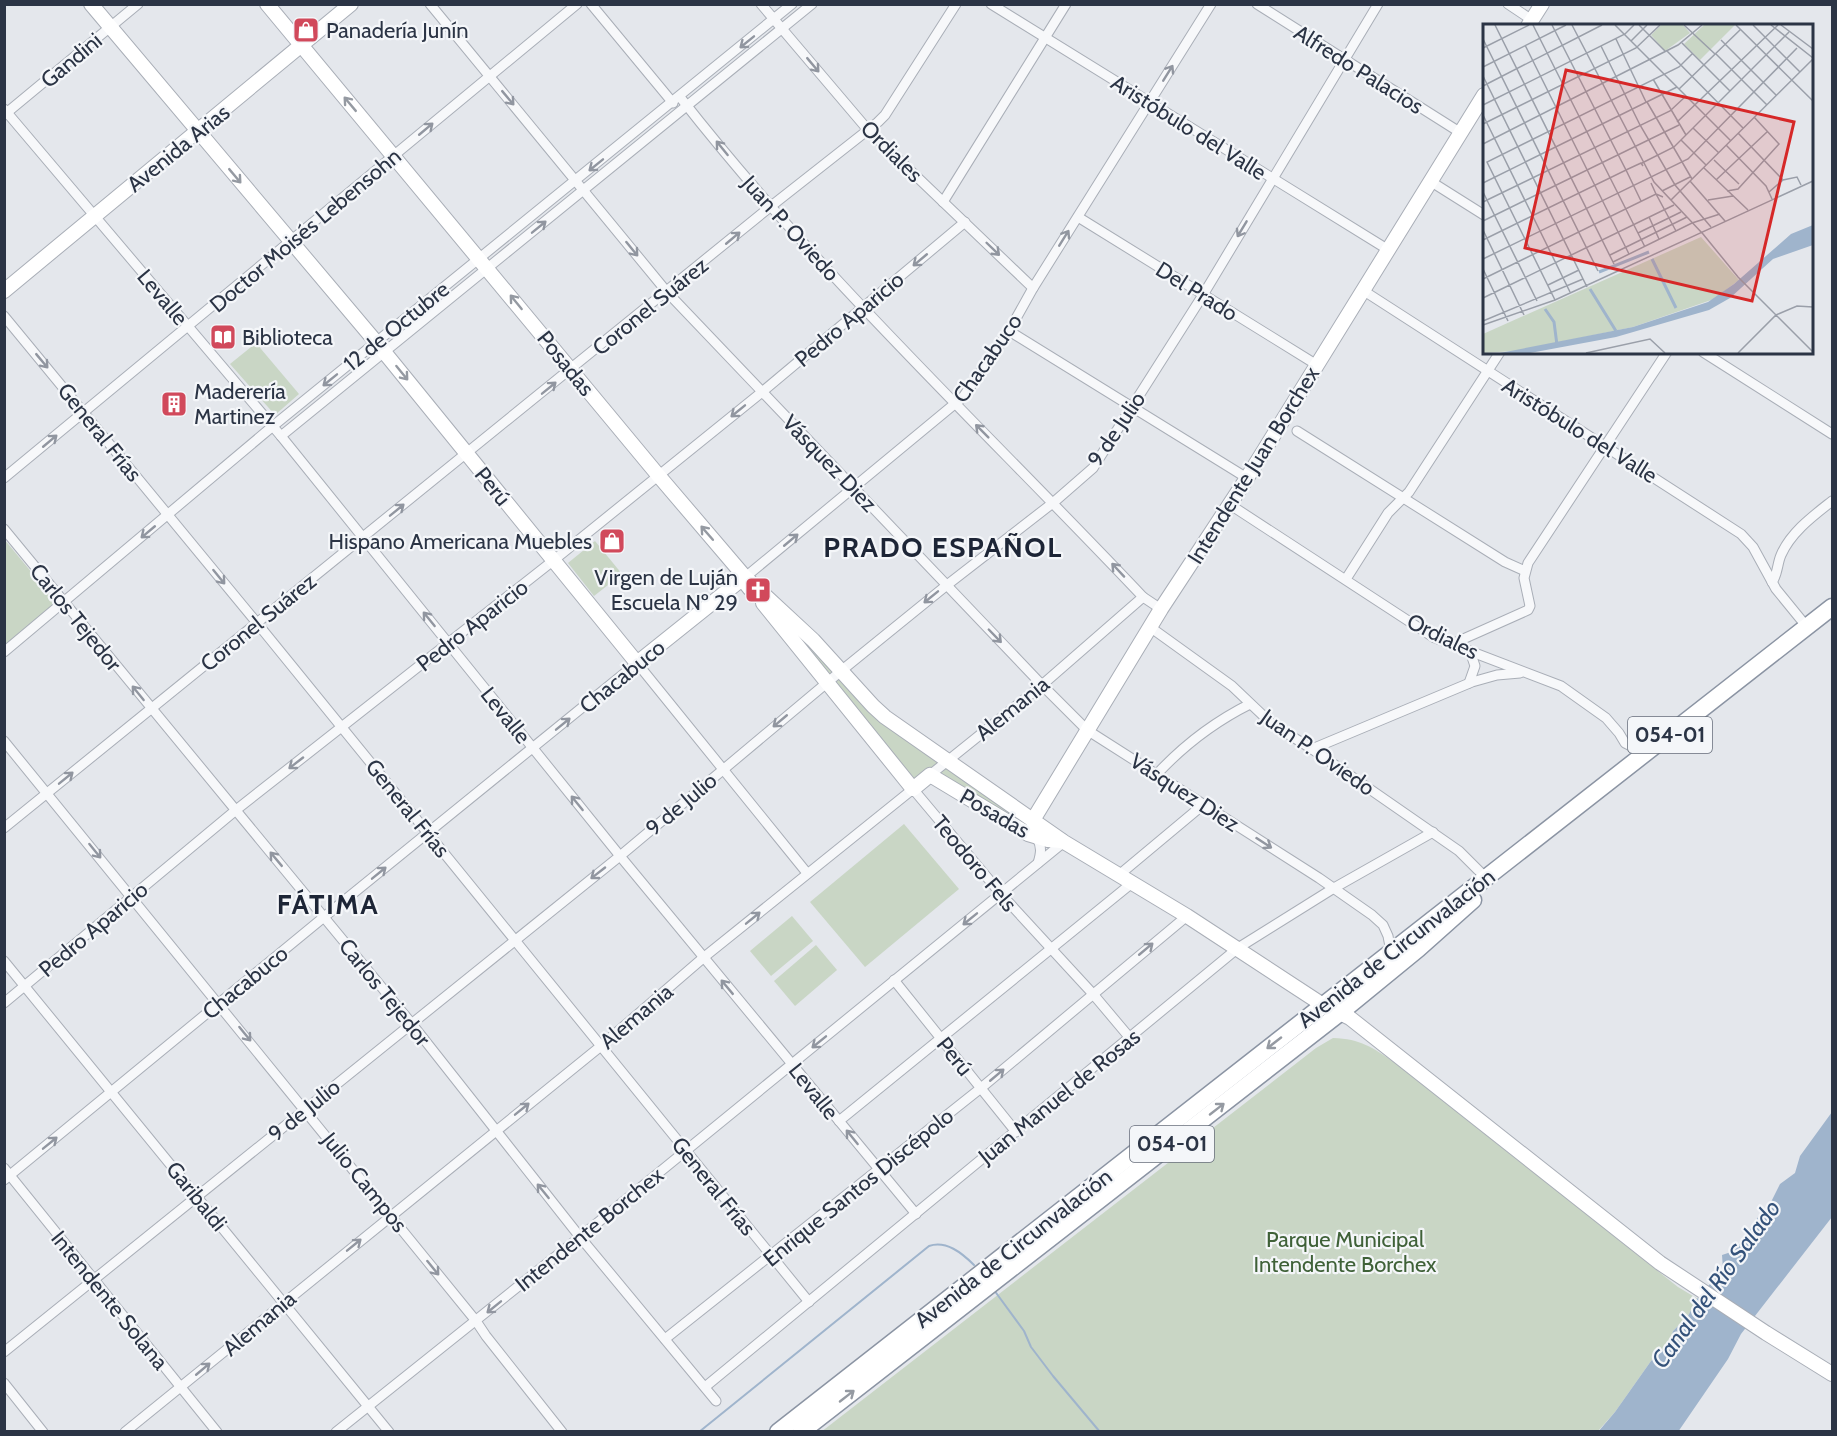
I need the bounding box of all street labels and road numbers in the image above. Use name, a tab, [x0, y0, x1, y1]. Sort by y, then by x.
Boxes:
street label: Alfredo Palacios	[1289, 19, 1428, 120]
street label: Gandini	[35, 27, 107, 94]
street label: Aristóbulo del Valle	[1106, 69, 1271, 186]
street label: Avenida Arias	[122, 99, 235, 198]
street label: Ordiales	[855, 115, 928, 188]
street label: Doctor Moisés Lebensohn	[204, 142, 406, 318]
street label: Juan P. Oviedo	[735, 169, 845, 287]
street label: Coronel Suárez	[587, 252, 714, 361]
street label: Del Prado	[1151, 256, 1243, 327]
street label: Levalle	[131, 264, 194, 331]
street label: Pedro Aparicio	[789, 266, 909, 373]
street label: 12 de Octubre	[338, 276, 455, 377]
street label: Chacabuco	[947, 309, 1028, 408]
street label: Posadas	[531, 325, 600, 401]
street label: Intendente Juan Borchex	[1182, 361, 1325, 569]
street label: Aristóbulo del Valle	[1497, 372, 1662, 489]
street label: General Frías	[52, 378, 147, 487]
street label: 9 de Julio	[1082, 387, 1151, 472]
street label: Vásquez Diez	[777, 409, 883, 518]
street label: Perú	[469, 461, 516, 511]
street label: Carlos Tejedor	[24, 558, 127, 677]
street label: Coronel Suárez	[195, 568, 322, 677]
street label: Pedro Aparicio	[411, 573, 534, 677]
street label: Ordiales	[1403, 608, 1483, 665]
street label: Chacabuco	[574, 634, 671, 719]
street label: Alemania	[970, 670, 1055, 746]
street label: Levalle	[475, 682, 536, 749]
street label: Juan P. Oviedo	[1255, 703, 1380, 802]
road number: 054-01	[1628, 717, 1712, 753]
street label: Vásquez Diez	[1125, 747, 1244, 838]
street label: General Frías	[360, 754, 455, 863]
street label: 9 de Julio	[640, 767, 722, 842]
street label: Posadas	[955, 783, 1034, 844]
street label: Teodoro Fels	[927, 810, 1023, 917]
street label: Avenida de Circunvalación	[1292, 863, 1500, 1034]
street label: Pedro Aparicio	[33, 876, 153, 983]
street label: Carlos Tejedor	[333, 933, 436, 1052]
street label: Chacabuco	[197, 940, 294, 1025]
street label: Alemania	[594, 978, 679, 1055]
street label: Juan Manuel de Rosas	[972, 1023, 1146, 1171]
street label: Perú	[931, 1031, 978, 1081]
street label: Levalle	[783, 1058, 844, 1125]
street label: 9 de Julio	[263, 1073, 346, 1148]
street label: Enrique Santos Discépolo	[758, 1102, 959, 1273]
street label: Julio Campos	[316, 1126, 413, 1238]
road number: 054-01	[1130, 1126, 1214, 1162]
street label: General Frías	[666, 1132, 761, 1241]
street label: Garibaldi	[160, 1156, 233, 1237]
street label: Intendente Borchex	[510, 1161, 669, 1297]
street label: Avenida de Circunvalación	[909, 1163, 1117, 1334]
street label: Intendente Solana	[45, 1225, 174, 1376]
street label: Alemania	[217, 1285, 302, 1362]

